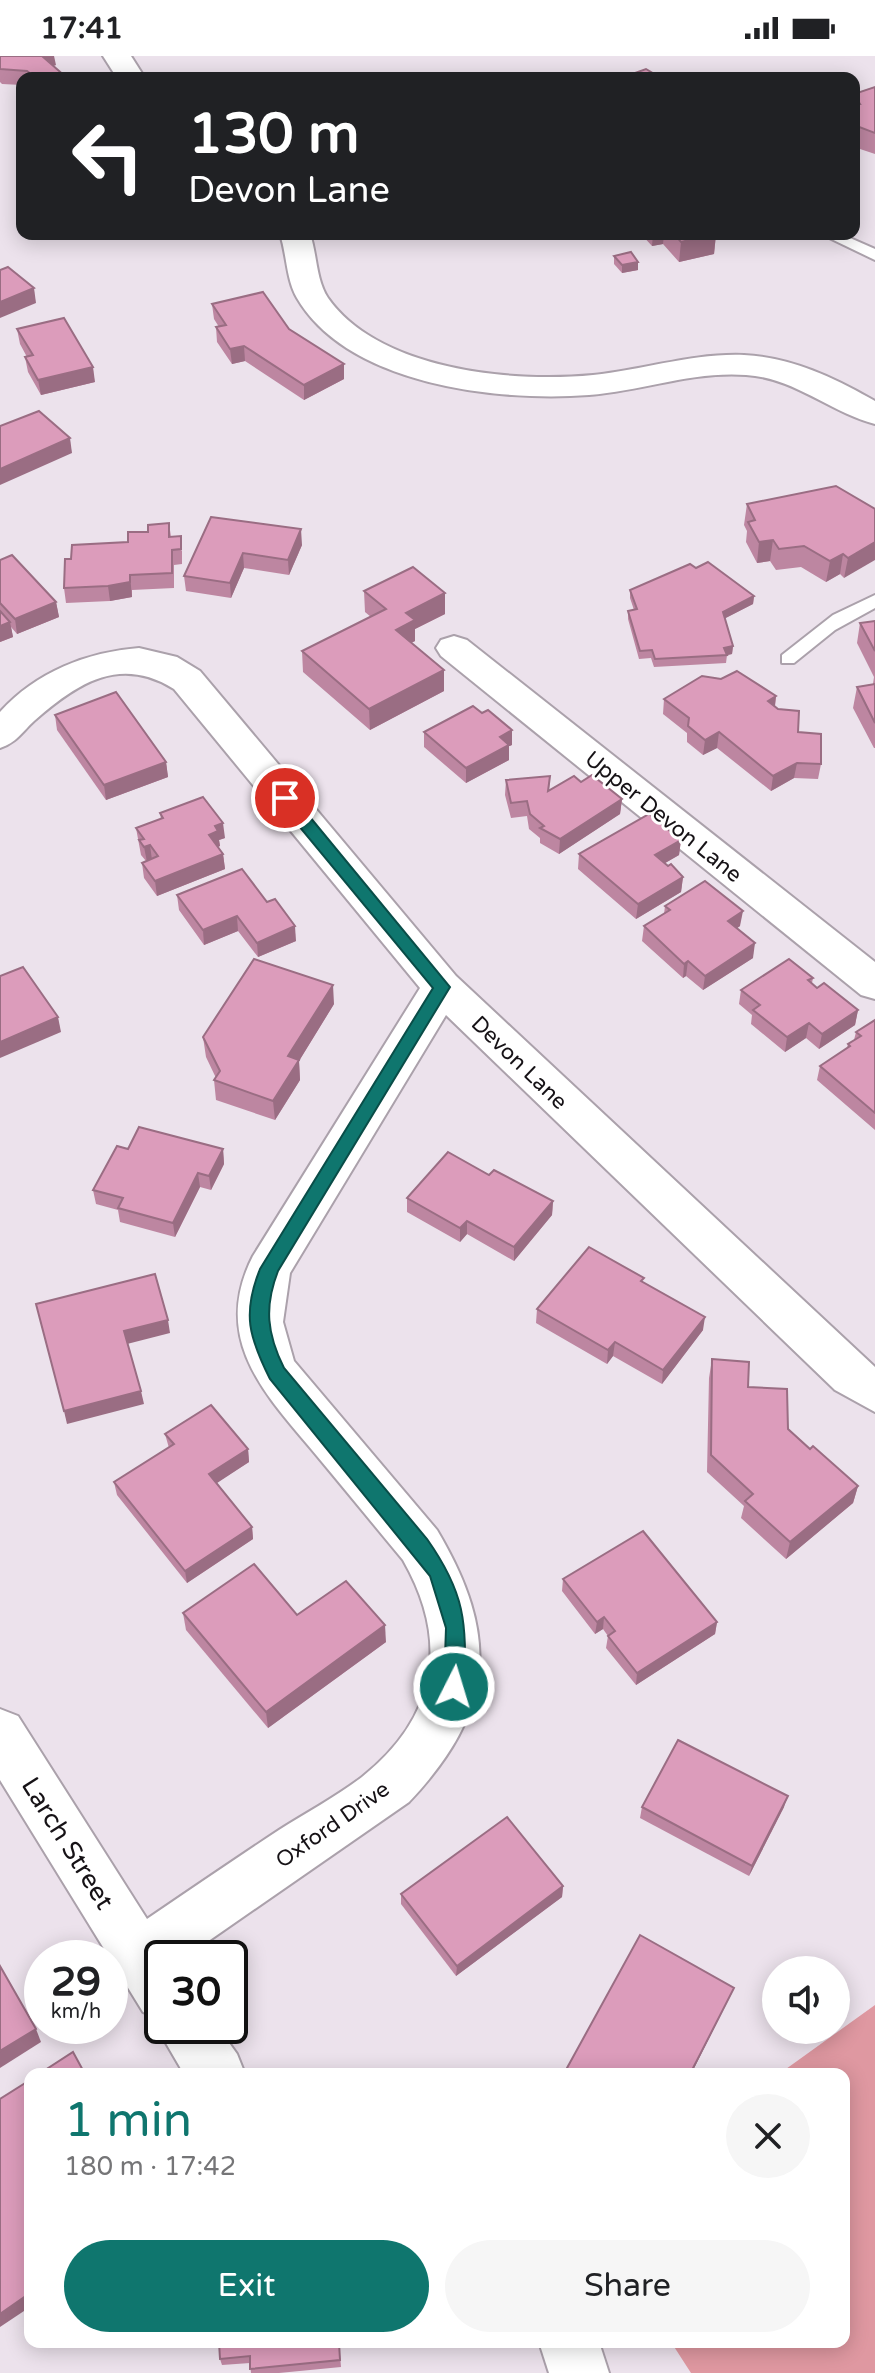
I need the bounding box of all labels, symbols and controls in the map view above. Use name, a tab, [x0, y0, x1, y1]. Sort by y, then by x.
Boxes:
text: 17:41	[40, 10, 123, 47]
text: 130 m	[188, 101, 359, 168]
icon: left	[56, 104, 160, 208]
text: Devon Lane	[188, 169, 390, 212]
street label: Upper Devon Lane	[580, 746, 747, 888]
pin	[251, 764, 319, 832]
icon: arrive	[263, 776, 307, 820]
street label: Devon Lane	[466, 1011, 573, 1115]
position arrow	[412, 1645, 496, 1729]
street label: Larch Street	[15, 1771, 120, 1915]
street label: Oxford Drive	[271, 1776, 394, 1874]
speed limit sign: 30	[144, 1940, 248, 2044]
map controls	[762, 1956, 850, 2044]
button: sound	[762, 1956, 850, 2044]
text: 29	[51, 1958, 101, 2006]
text: km/h	[51, 2000, 101, 2024]
text: 1 min	[64, 2092, 192, 2150]
button: close	[726, 2094, 810, 2178]
text: 180 m · 17:42	[64, 2151, 236, 2182]
button: Exit	[64, 2240, 429, 2332]
button: Share	[445, 2240, 810, 2332]

